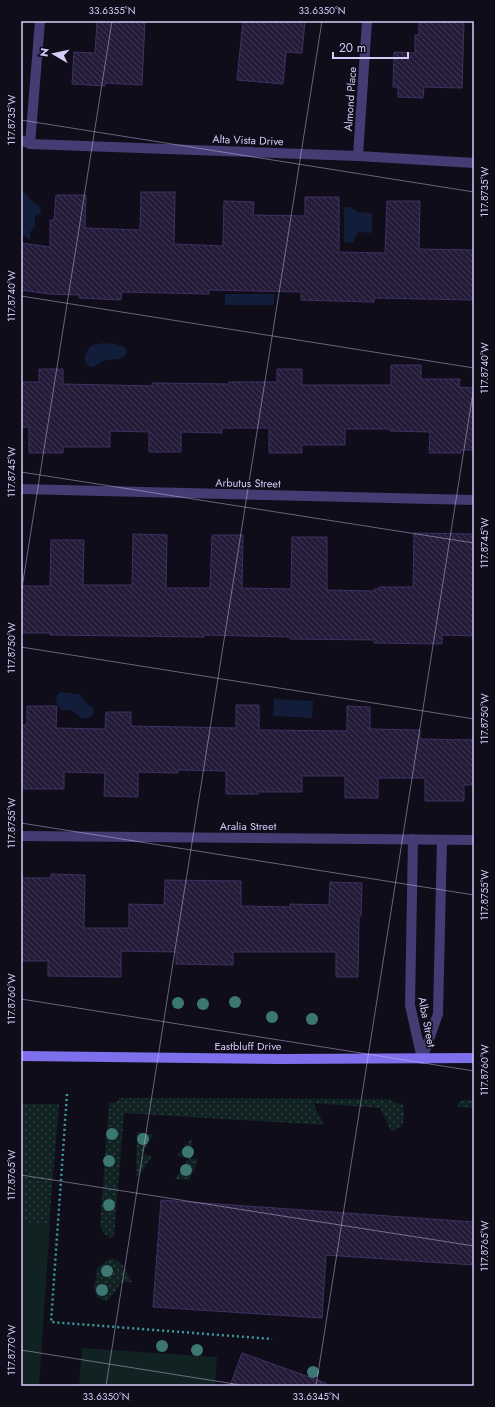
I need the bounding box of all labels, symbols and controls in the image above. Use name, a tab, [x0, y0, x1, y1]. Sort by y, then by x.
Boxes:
text: 33.6355°N	[89, 3, 135, 18]
text: 33.6350°N	[298, 3, 346, 18]
north arrow	[34, 34, 74, 74]
scale bar	[333, 34, 408, 60]
text: 20 m	[339, 39, 366, 57]
text: N	[36, 47, 53, 58]
street label: Almond Place	[340, 66, 360, 132]
text: 117.8735°W	[4, 95, 19, 145]
street label: Alta Vista Drive	[212, 131, 284, 149]
text: 117.8735°W	[477, 167, 492, 217]
text: 117.8740°W	[4, 270, 19, 322]
text: 117.8740°W	[477, 342, 492, 394]
text: 117.8745°W	[4, 446, 19, 497]
street label: Arbutus Street	[215, 474, 281, 492]
text: 117.8745°W	[477, 517, 492, 568]
text: 117.8750°W	[4, 622, 19, 674]
text: 117.8750°W	[477, 693, 492, 745]
text: 117.8755°W	[4, 798, 19, 848]
street label: Aralia Street	[220, 818, 277, 834]
text: 117.8755°W	[477, 870, 492, 920]
text: 117.8760°W	[4, 973, 19, 1025]
street label: Alba Street	[414, 995, 440, 1049]
street label: Eastbluff Drive	[214, 1038, 282, 1054]
text: 117.8760°W	[477, 1044, 492, 1096]
text: 117.8765°W	[4, 1149, 19, 1200]
text: 117.8765°W	[477, 1220, 492, 1271]
text: 117.8770°W	[4, 1325, 19, 1375]
text: 33.6350°N	[82, 1389, 130, 1404]
text: 33.6345°N	[293, 1389, 340, 1404]

